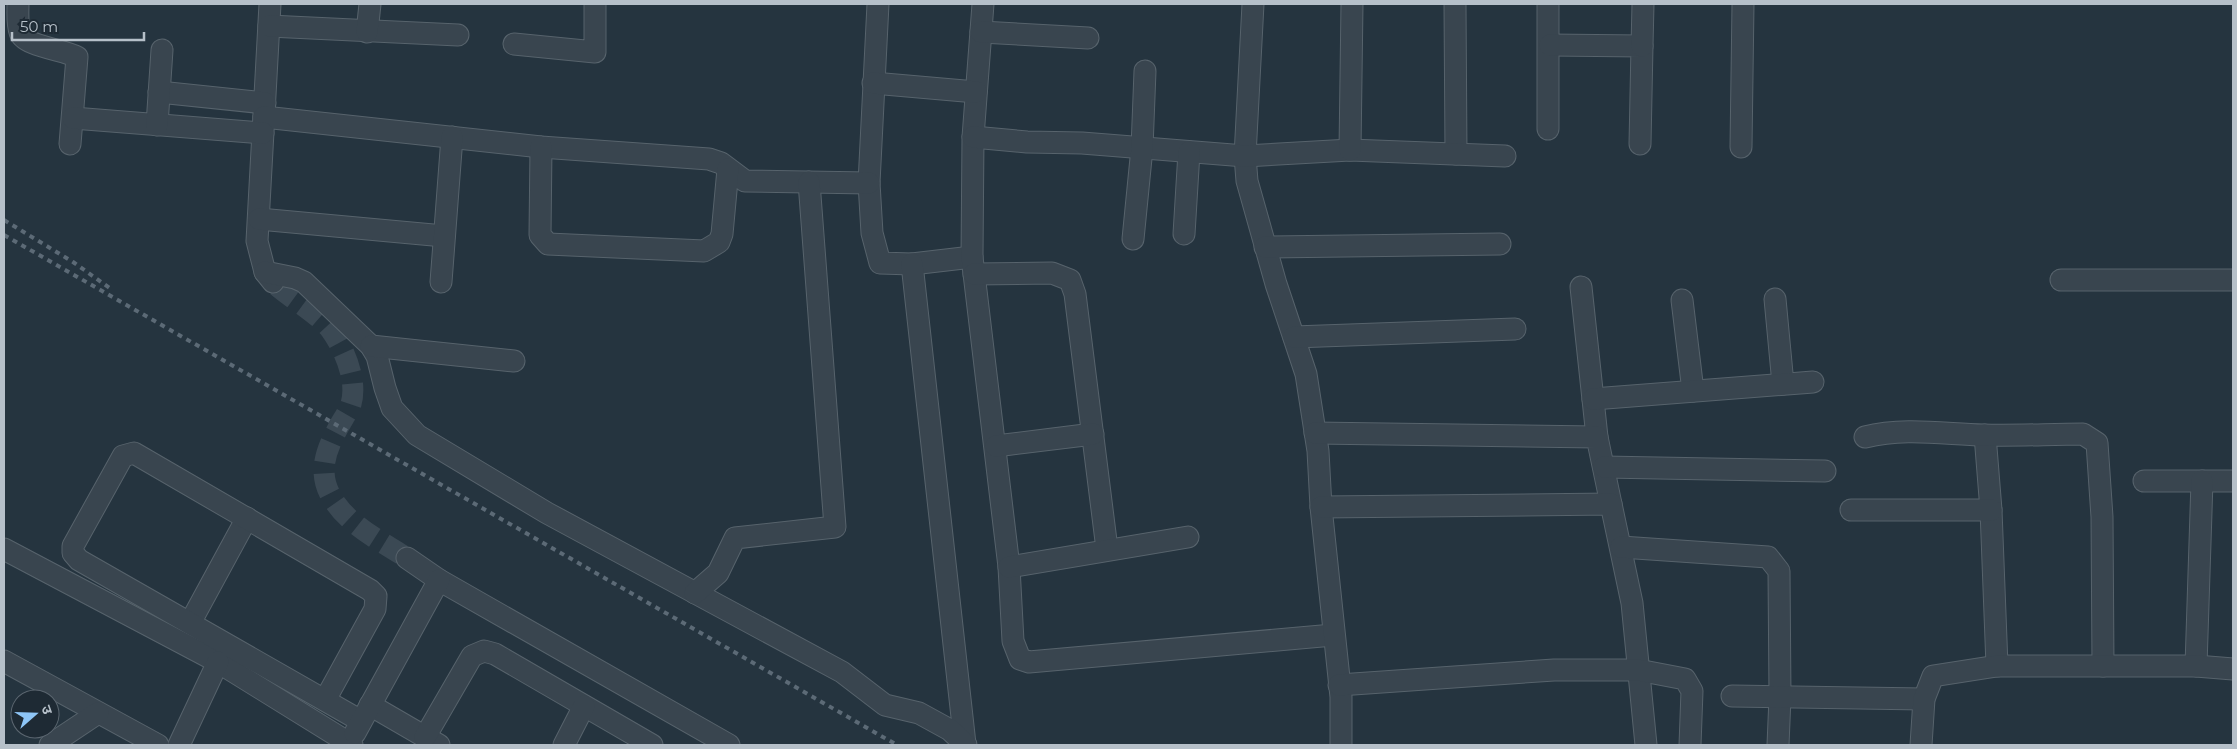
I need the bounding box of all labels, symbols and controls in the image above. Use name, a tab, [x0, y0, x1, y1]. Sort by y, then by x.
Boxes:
scale bar	[12, 10, 145, 42]
text: 50 m	[20, 17, 58, 36]
north arrow	[10, 689, 60, 739]
text: उ	[37, 703, 57, 717]

